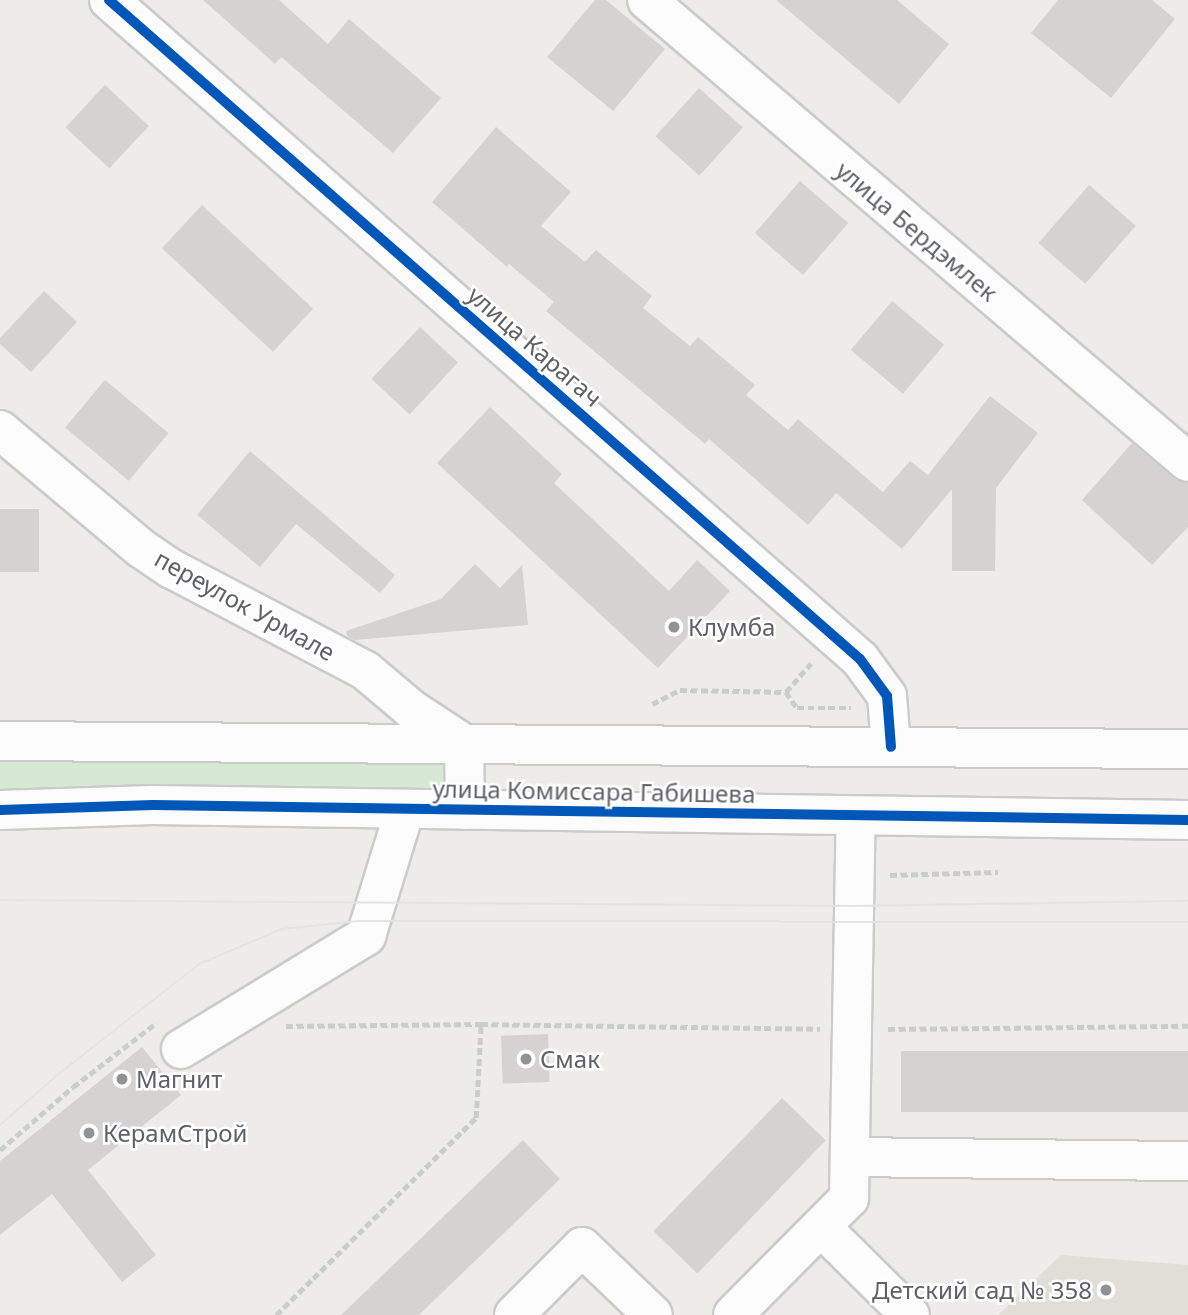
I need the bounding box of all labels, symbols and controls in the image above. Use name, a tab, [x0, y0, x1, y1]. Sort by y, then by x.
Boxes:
street label: улица Бердэмлек	[831, 155, 1003, 307]
street label: улица Карагач	[462, 280, 608, 412]
street label: переулок Урмале	[150, 544, 340, 666]
place label: Клумба	[688, 613, 775, 641]
marker: Клумба	[666, 619, 682, 635]
street label: улица Комиссара Габишева	[432, 774, 756, 808]
place label: Смак	[540, 1045, 600, 1073]
marker: Смак	[518, 1051, 534, 1067]
place label: Магнит	[136, 1065, 222, 1093]
marker: Магнит	[114, 1071, 130, 1087]
place label: КерамСтрой	[103, 1119, 247, 1147]
marker: КерамСтрой	[81, 1125, 97, 1141]
place label: Детский сад № 358	[872, 1276, 1092, 1304]
marker: Детский сад № 358	[1098, 1282, 1114, 1298]

